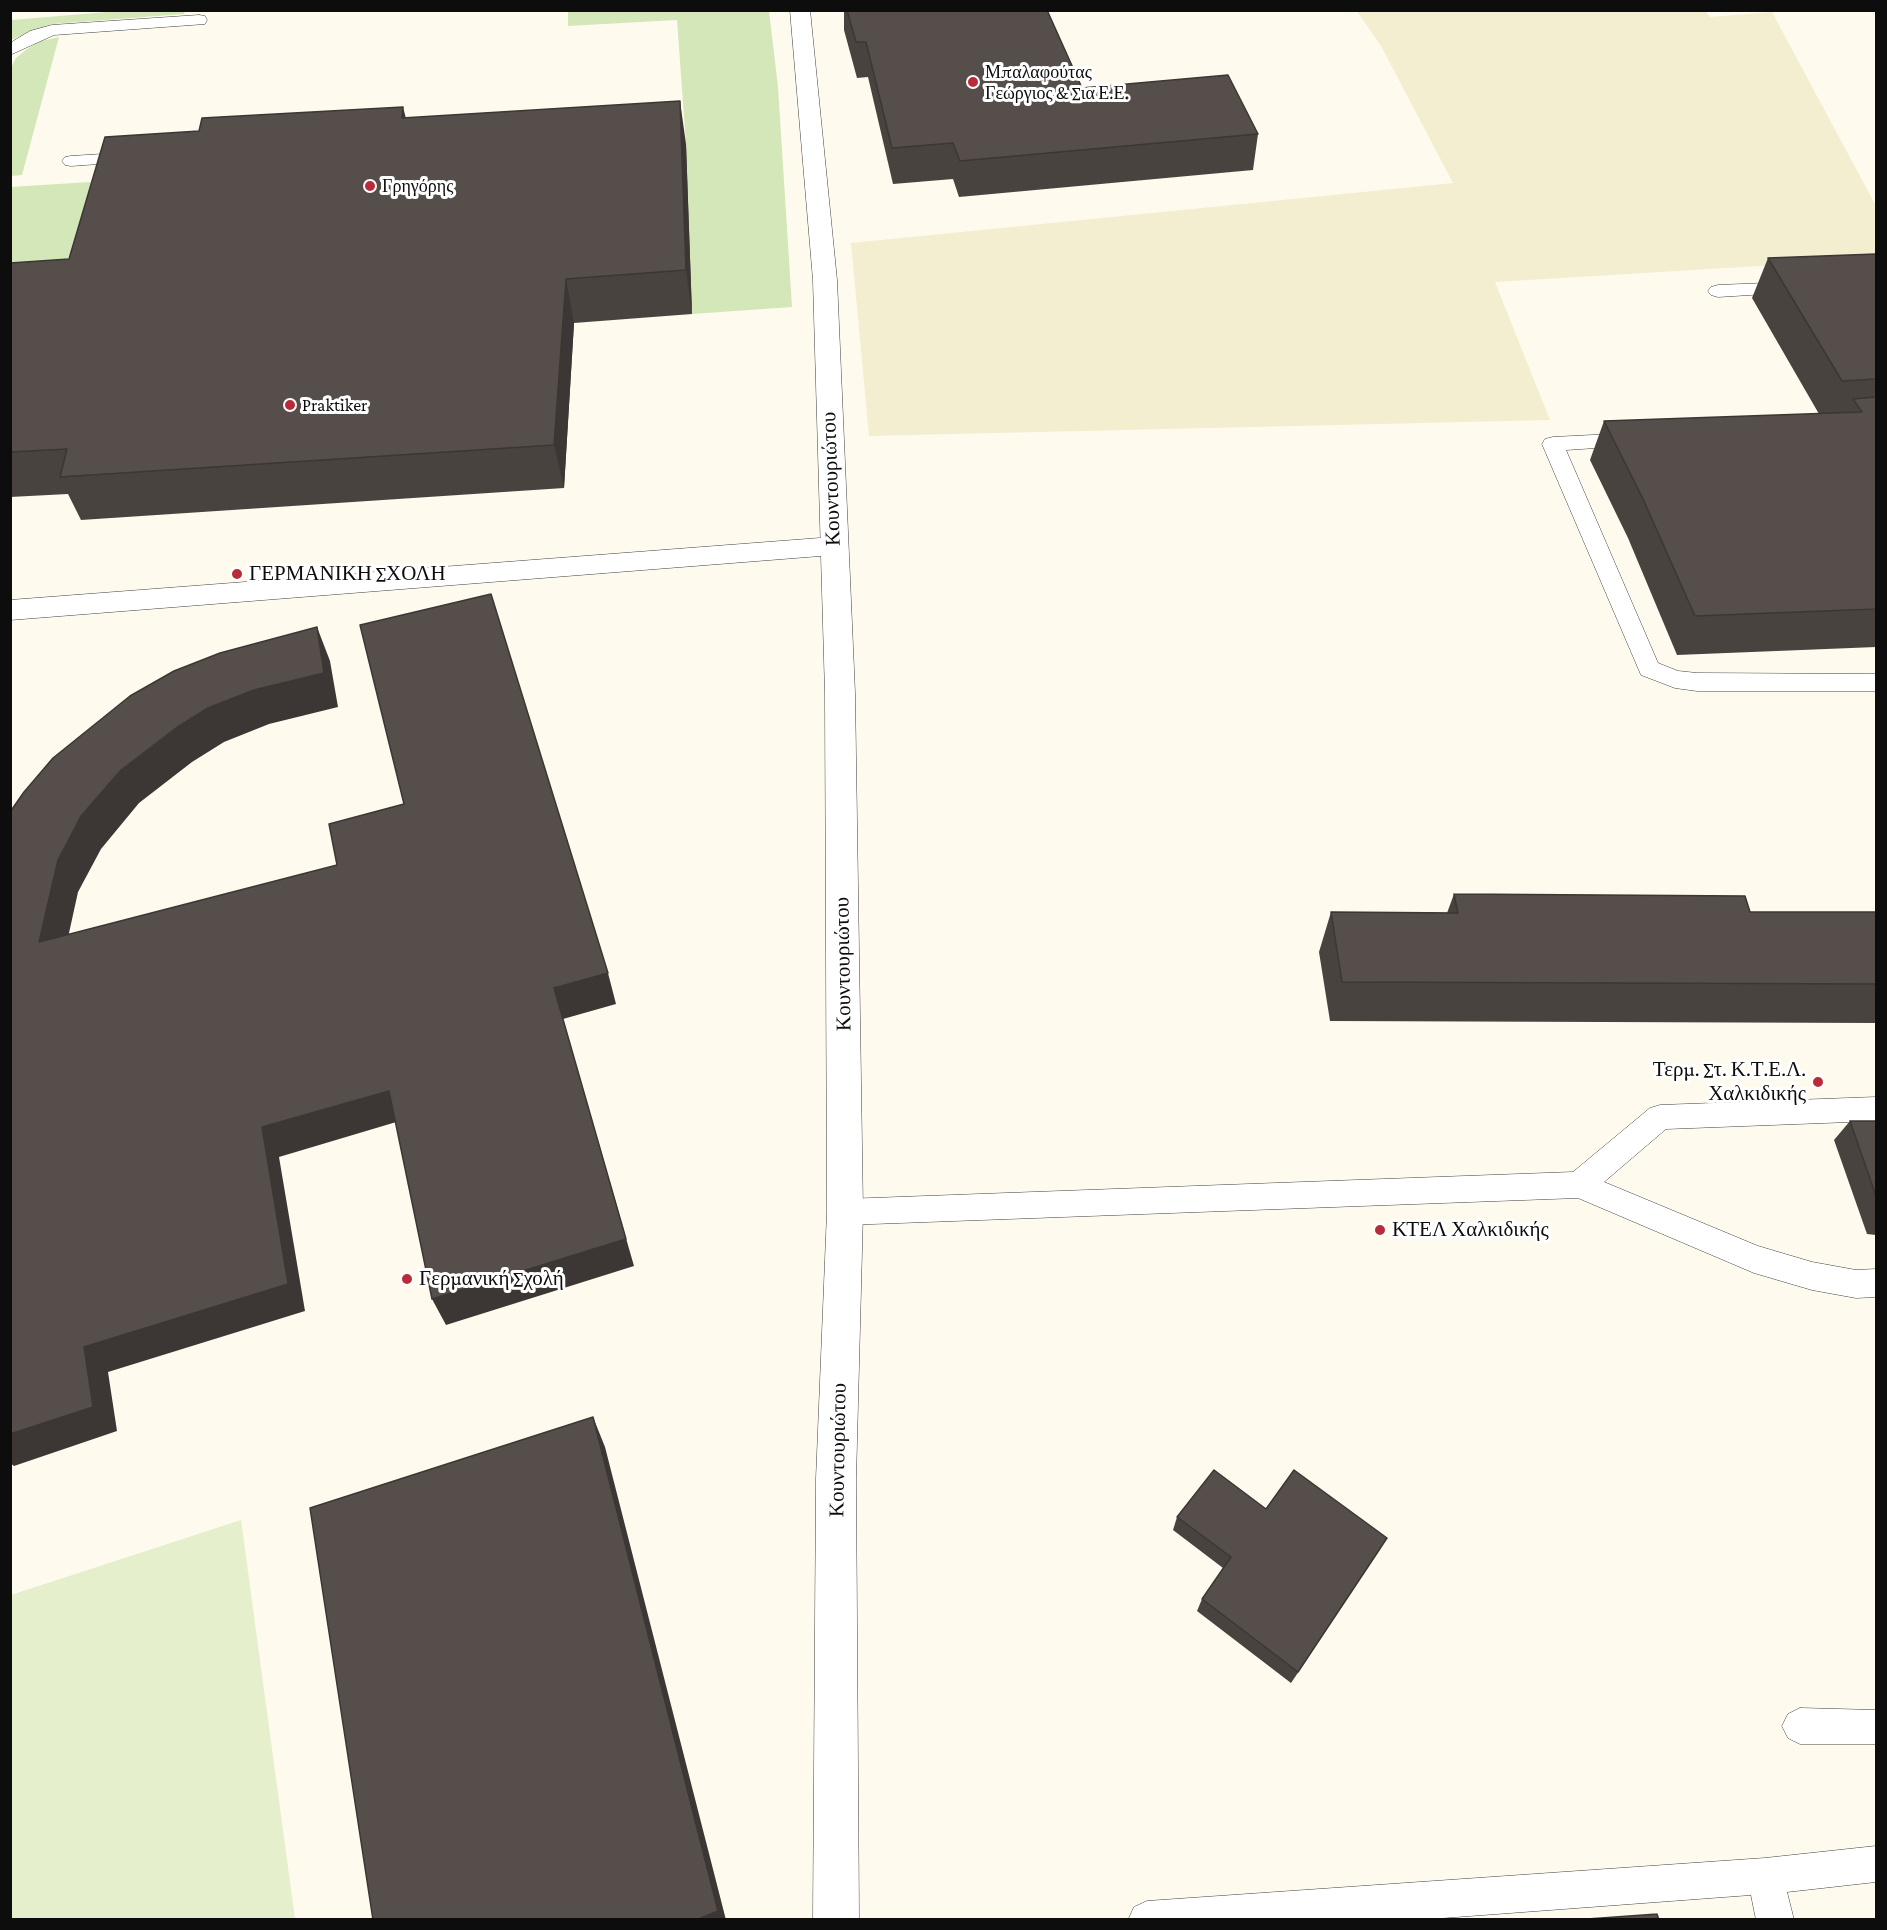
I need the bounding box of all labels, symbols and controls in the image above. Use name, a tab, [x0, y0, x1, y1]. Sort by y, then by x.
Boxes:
place label: Μπαλαφούτας Γεώργιος & Σια Ε.Ε.	[985, 61, 1129, 104]
marker: Μπαλαφούτας Γεώργιος & Σια Ε.Ε.	[966, 75, 980, 89]
place label: Γρηγόρης	[382, 175, 453, 197]
marker: Γρηγόρης	[363, 179, 377, 193]
place label: Praktiker	[302, 394, 367, 416]
marker: Praktiker	[283, 398, 297, 412]
street label: Κουντουριώτου	[816, 412, 846, 546]
place label: ΓΕΡΜΑΝΙΚΗ ΣΧΟΛΗ	[249, 561, 446, 587]
marker: ΓΕΡΜΑΝΙΚΗ ΣΧΟΛΗ	[230, 567, 244, 581]
street label: Κουντουριώτου	[829, 897, 857, 1031]
place label: Τερμ. Στ. Κ.Τ.Ε.Λ. Χαλκιδικής	[1653, 1057, 1806, 1107]
marker: Τερμ. Στ. Κ.Τ.Ε.Λ. Χαλκιδικής	[1811, 1075, 1825, 1089]
place label: ΚΤΕΛ Χαλκιδικής	[1392, 1217, 1549, 1243]
marker: ΚΤΕΛ Χαλκιδικής	[1373, 1223, 1387, 1237]
place label: Γερμανική Σχολή	[419, 1266, 564, 1292]
marker: Γερμανική Σχολή	[400, 1272, 414, 1286]
street label: Κουντουριώτου	[824, 1383, 852, 1517]

